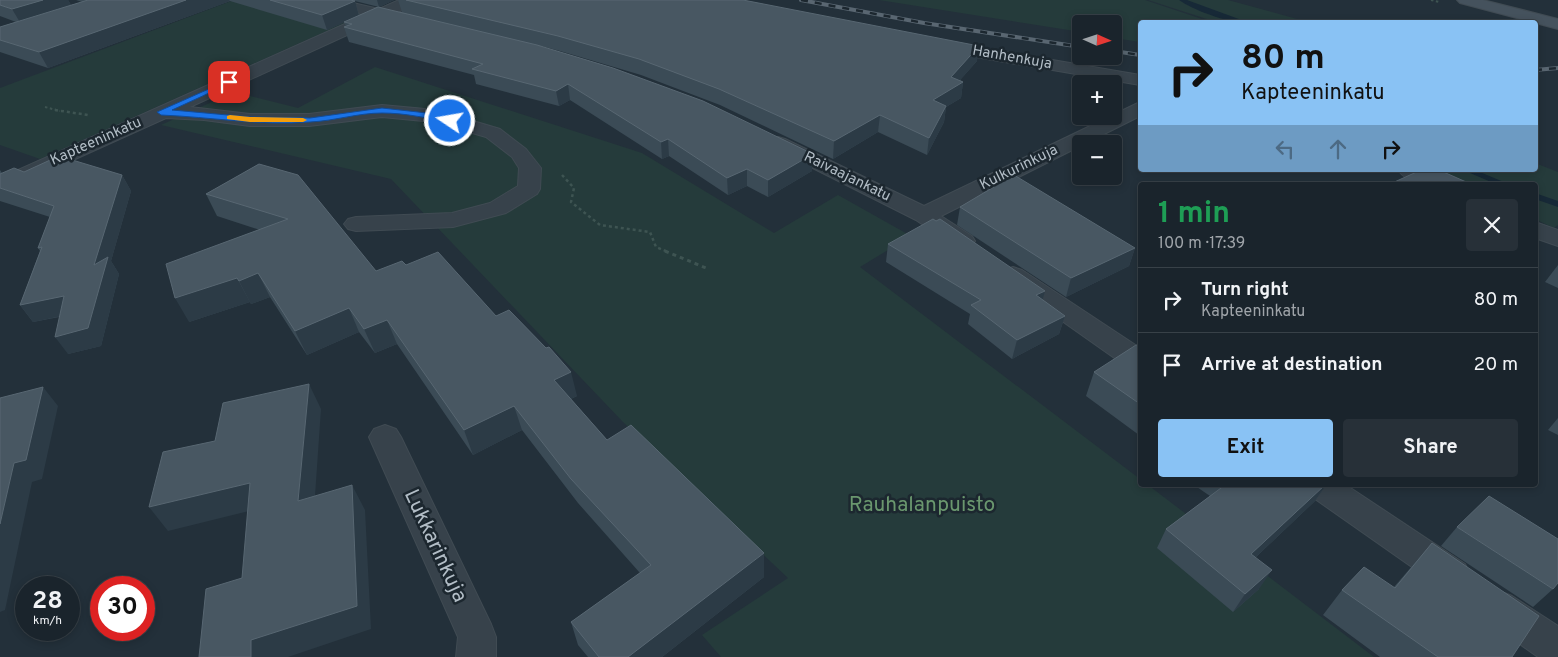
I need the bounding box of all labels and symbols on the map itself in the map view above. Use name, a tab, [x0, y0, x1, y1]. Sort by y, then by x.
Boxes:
north arrow	[1072, 15, 1122, 65]
street label: Hanhenkuja	[971, 42, 1053, 74]
pin	[208, 61, 250, 103]
position arrow	[423, 94, 475, 146]
street label: Kapteeninkatu	[47, 113, 145, 171]
street label: Kulkurinkuja	[977, 141, 1061, 195]
street label: Raivaajankatu	[800, 148, 894, 206]
street label: Lukkarinkuja	[397, 485, 473, 607]
park label: Rauhalanpuisto	[849, 492, 995, 519]
speed limit sign: 30	[90, 576, 155, 641]

